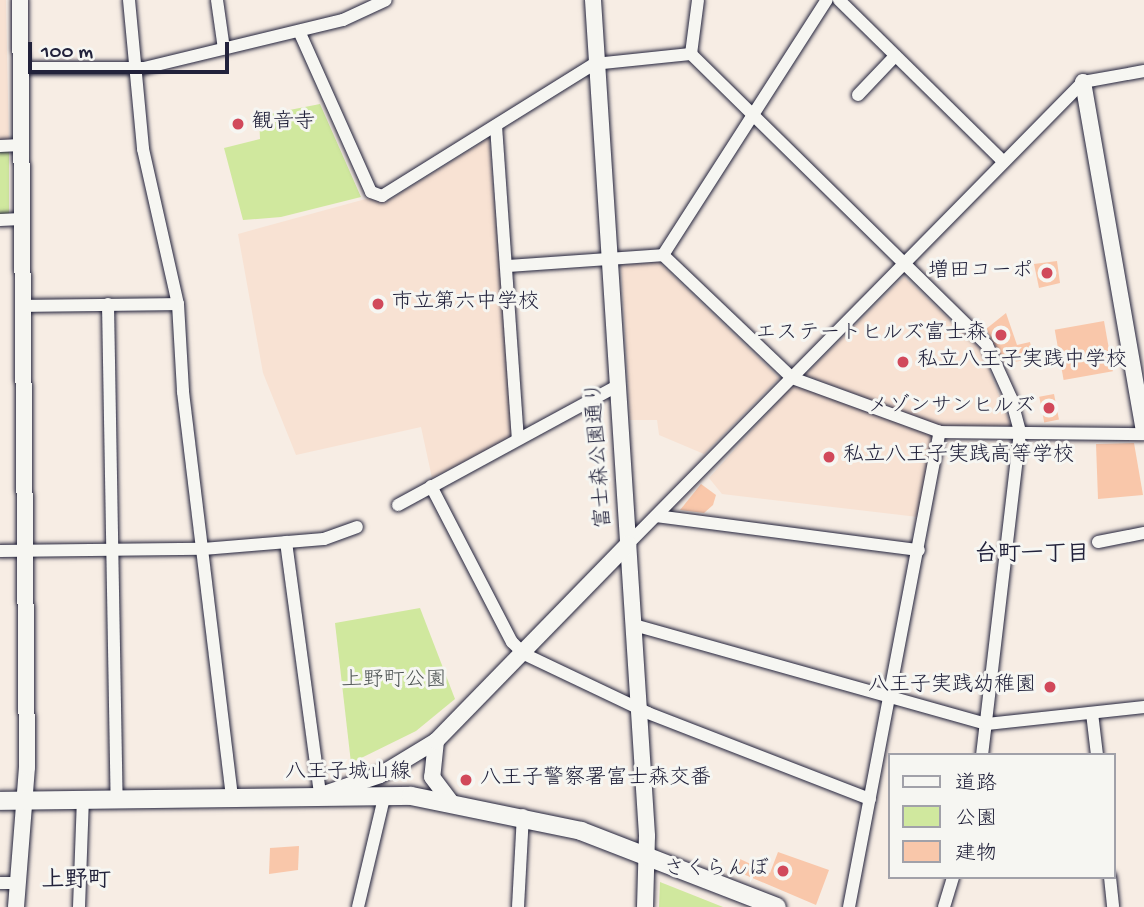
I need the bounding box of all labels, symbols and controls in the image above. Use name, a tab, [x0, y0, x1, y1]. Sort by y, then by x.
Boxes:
scale bar	[32, 28, 233, 72]
text: 100 m	[41, 41, 93, 66]
place label: 観音寺	[252, 111, 315, 137]
marker: 観音寺	[230, 116, 246, 132]
place label: 増田コーポ	[928, 260, 1033, 286]
marker: 増田コーポ	[1039, 265, 1055, 281]
place label: 市立第六中学校	[392, 291, 539, 317]
marker: 市立第六中学校	[370, 296, 386, 312]
place label: エステートヒルズ富士森	[756, 322, 987, 348]
marker: エステートヒルズ富士森	[993, 327, 1009, 343]
place label: 私立八王子実践中学校	[917, 349, 1127, 375]
marker: 私立八王子実践中学校	[895, 354, 911, 370]
street label: 富士森公園通り	[583, 381, 619, 529]
place label: メゾンサンヒルズ	[867, 395, 1035, 421]
marker: メゾンサンヒルズ	[1041, 400, 1057, 416]
place label: 私立八王子実践高等学校	[843, 444, 1074, 470]
marker: 私立八王子実践高等学校	[821, 449, 837, 465]
district label: 台町一丁目	[975, 542, 1089, 570]
park label: 上野町公園	[342, 669, 446, 695]
place label: 八王子実践幼稚園	[868, 674, 1036, 700]
marker: 八王子実践幼稚園	[1042, 679, 1058, 695]
legend	[888, 753, 1116, 879]
street label: 八王子城山線	[285, 761, 411, 787]
place label: 八王子警察署富士森交番	[480, 767, 711, 793]
marker: 八王子警察署富士森交番	[458, 772, 474, 788]
text: 道路	[955, 773, 997, 798]
text: 公園	[955, 808, 997, 833]
text: 建物	[955, 843, 997, 868]
place label: さくらんぼ	[664, 858, 769, 884]
marker: さくらんぼ	[775, 863, 791, 879]
district label: 上野町	[42, 868, 110, 896]

